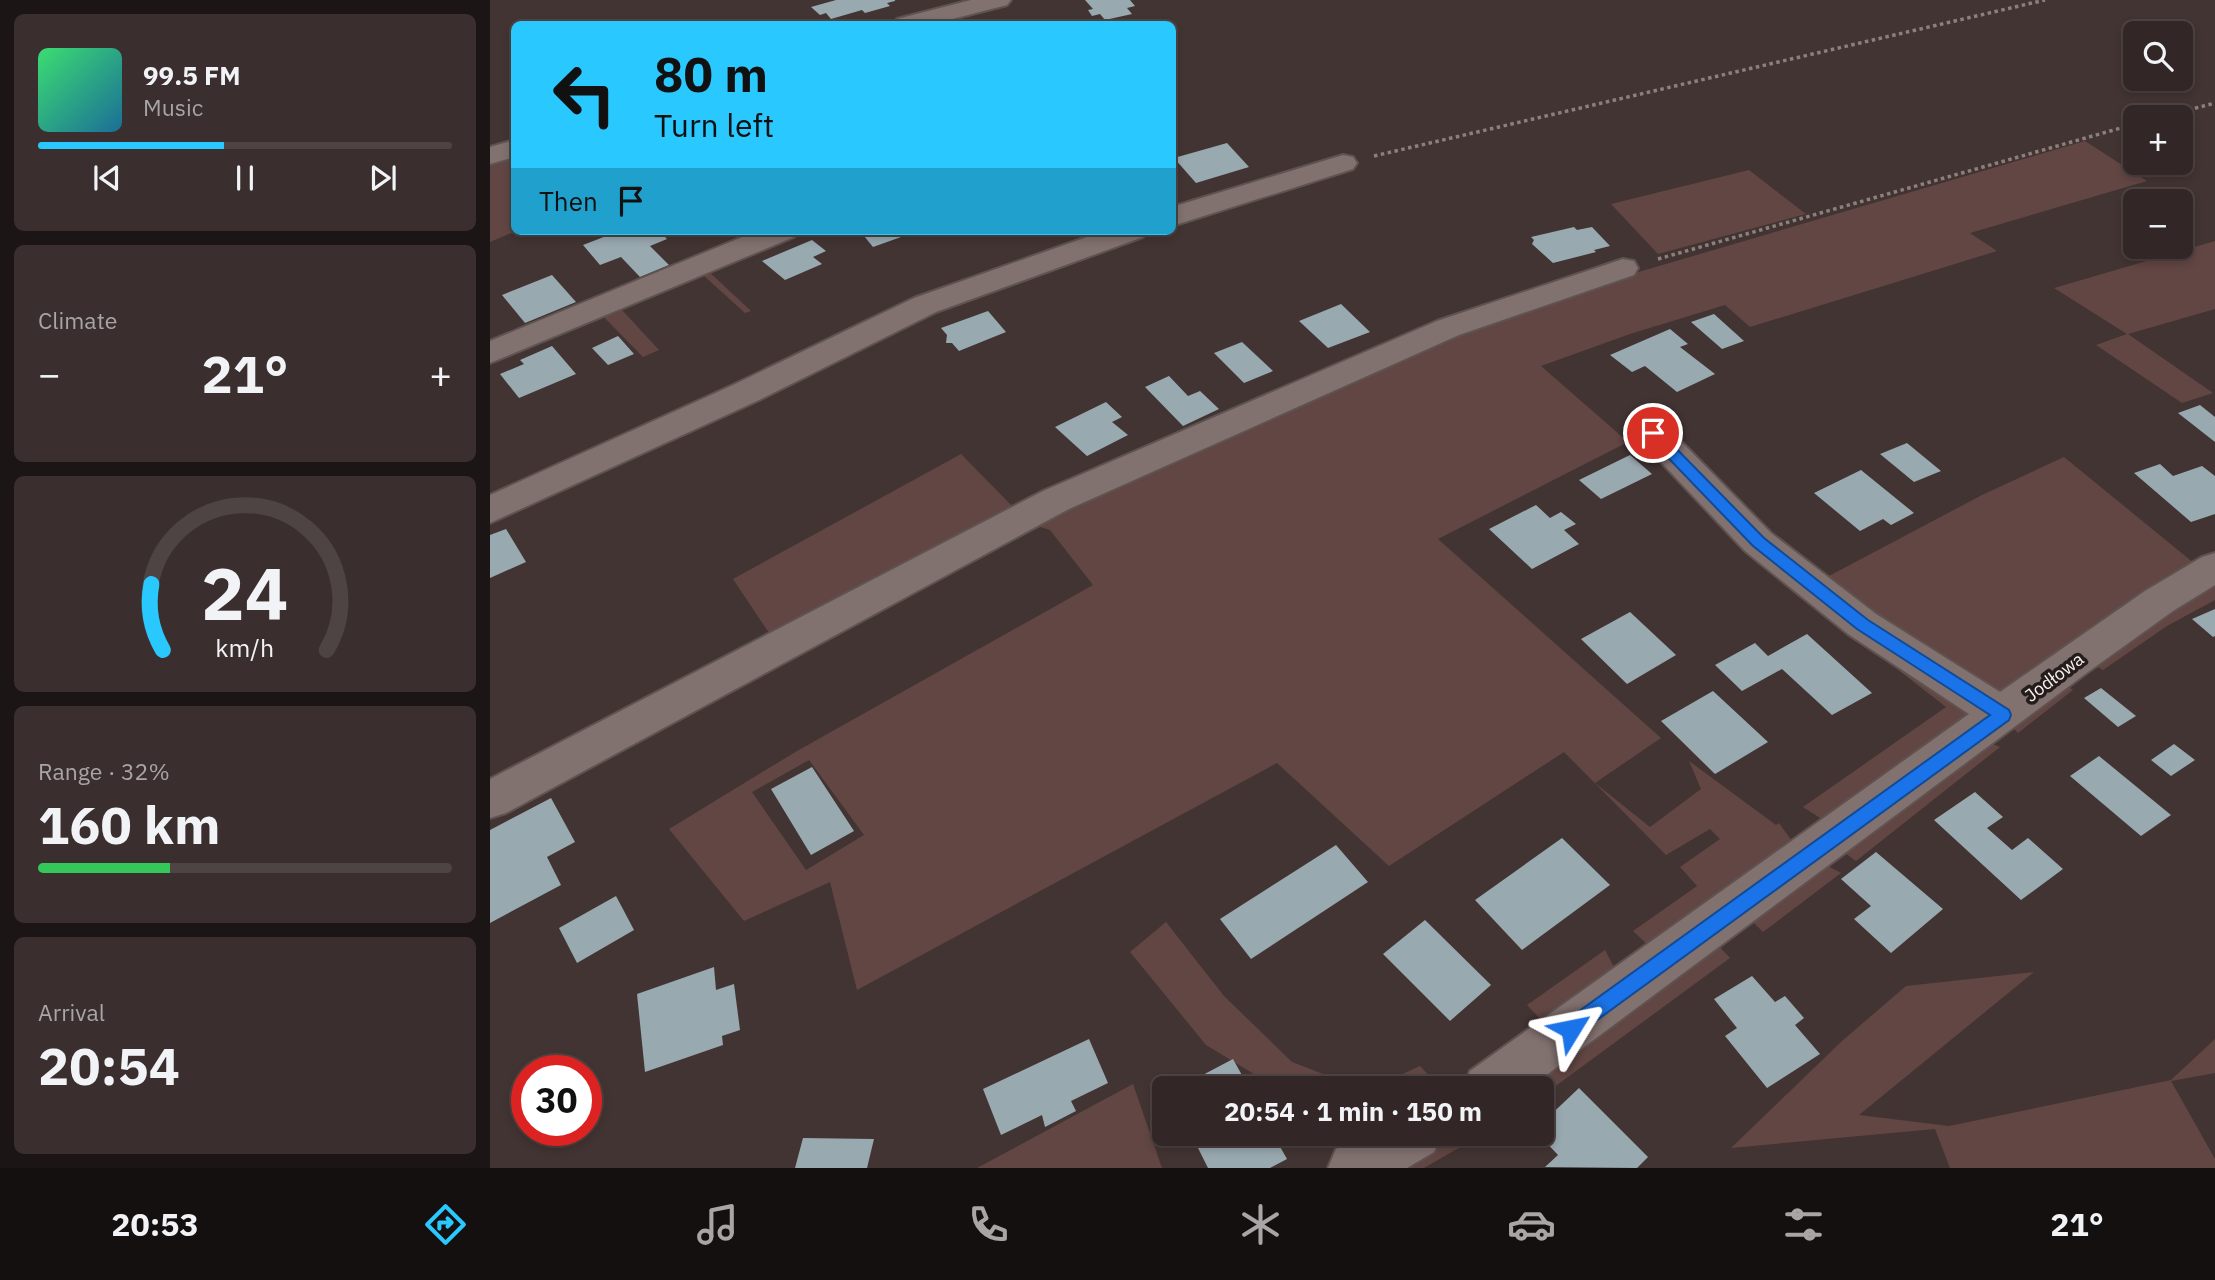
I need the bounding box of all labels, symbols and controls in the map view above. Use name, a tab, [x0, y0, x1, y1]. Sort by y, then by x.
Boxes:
map controls	[2123, 21, 2193, 259]
button: search	[2123, 21, 2193, 91]
text: 80 m	[654, 42, 768, 105]
icon: left	[539, 49, 630, 140]
text: 99.5 FM	[143, 58, 241, 92]
text: Music	[143, 92, 203, 122]
text: Turn left	[654, 104, 774, 146]
button: +	[2123, 105, 2193, 175]
icon: previous	[88, 159, 126, 197]
icon: pause	[226, 159, 264, 197]
icon: next	[364, 159, 402, 197]
icon: arrive	[612, 182, 650, 220]
text: Then	[539, 184, 598, 218]
button: −	[2123, 189, 2193, 259]
text: Climate	[38, 305, 117, 335]
text: 21°	[202, 340, 288, 407]
text: −	[38, 349, 61, 398]
text: +	[429, 349, 452, 398]
pin	[1623, 403, 1683, 463]
icon: arrive	[1634, 414, 1672, 452]
text: 24	[201, 545, 289, 640]
text: km/h	[216, 631, 274, 664]
street label: Jodłowa	[2020, 647, 2088, 707]
text: Range · 32%	[38, 756, 170, 786]
text: 160 km	[38, 791, 220, 858]
position arrow	[1534, 992, 1608, 1066]
text: Arrival	[38, 997, 105, 1027]
text: 20:54	[38, 1032, 180, 1099]
speed limit sign: 30	[511, 1055, 602, 1146]
text: 20:54 · 1 min · 150 m	[1224, 1094, 1482, 1128]
icon: directions	[421, 1200, 470, 1249]
icon: music	[693, 1200, 742, 1249]
icon: phone	[964, 1200, 1013, 1249]
icon: climate	[1236, 1200, 1285, 1249]
icon: car	[1507, 1200, 1556, 1249]
icon: filters	[1779, 1200, 1828, 1249]
text: 20:53	[111, 1203, 199, 1245]
text: 21°	[2050, 1203, 2104, 1245]

